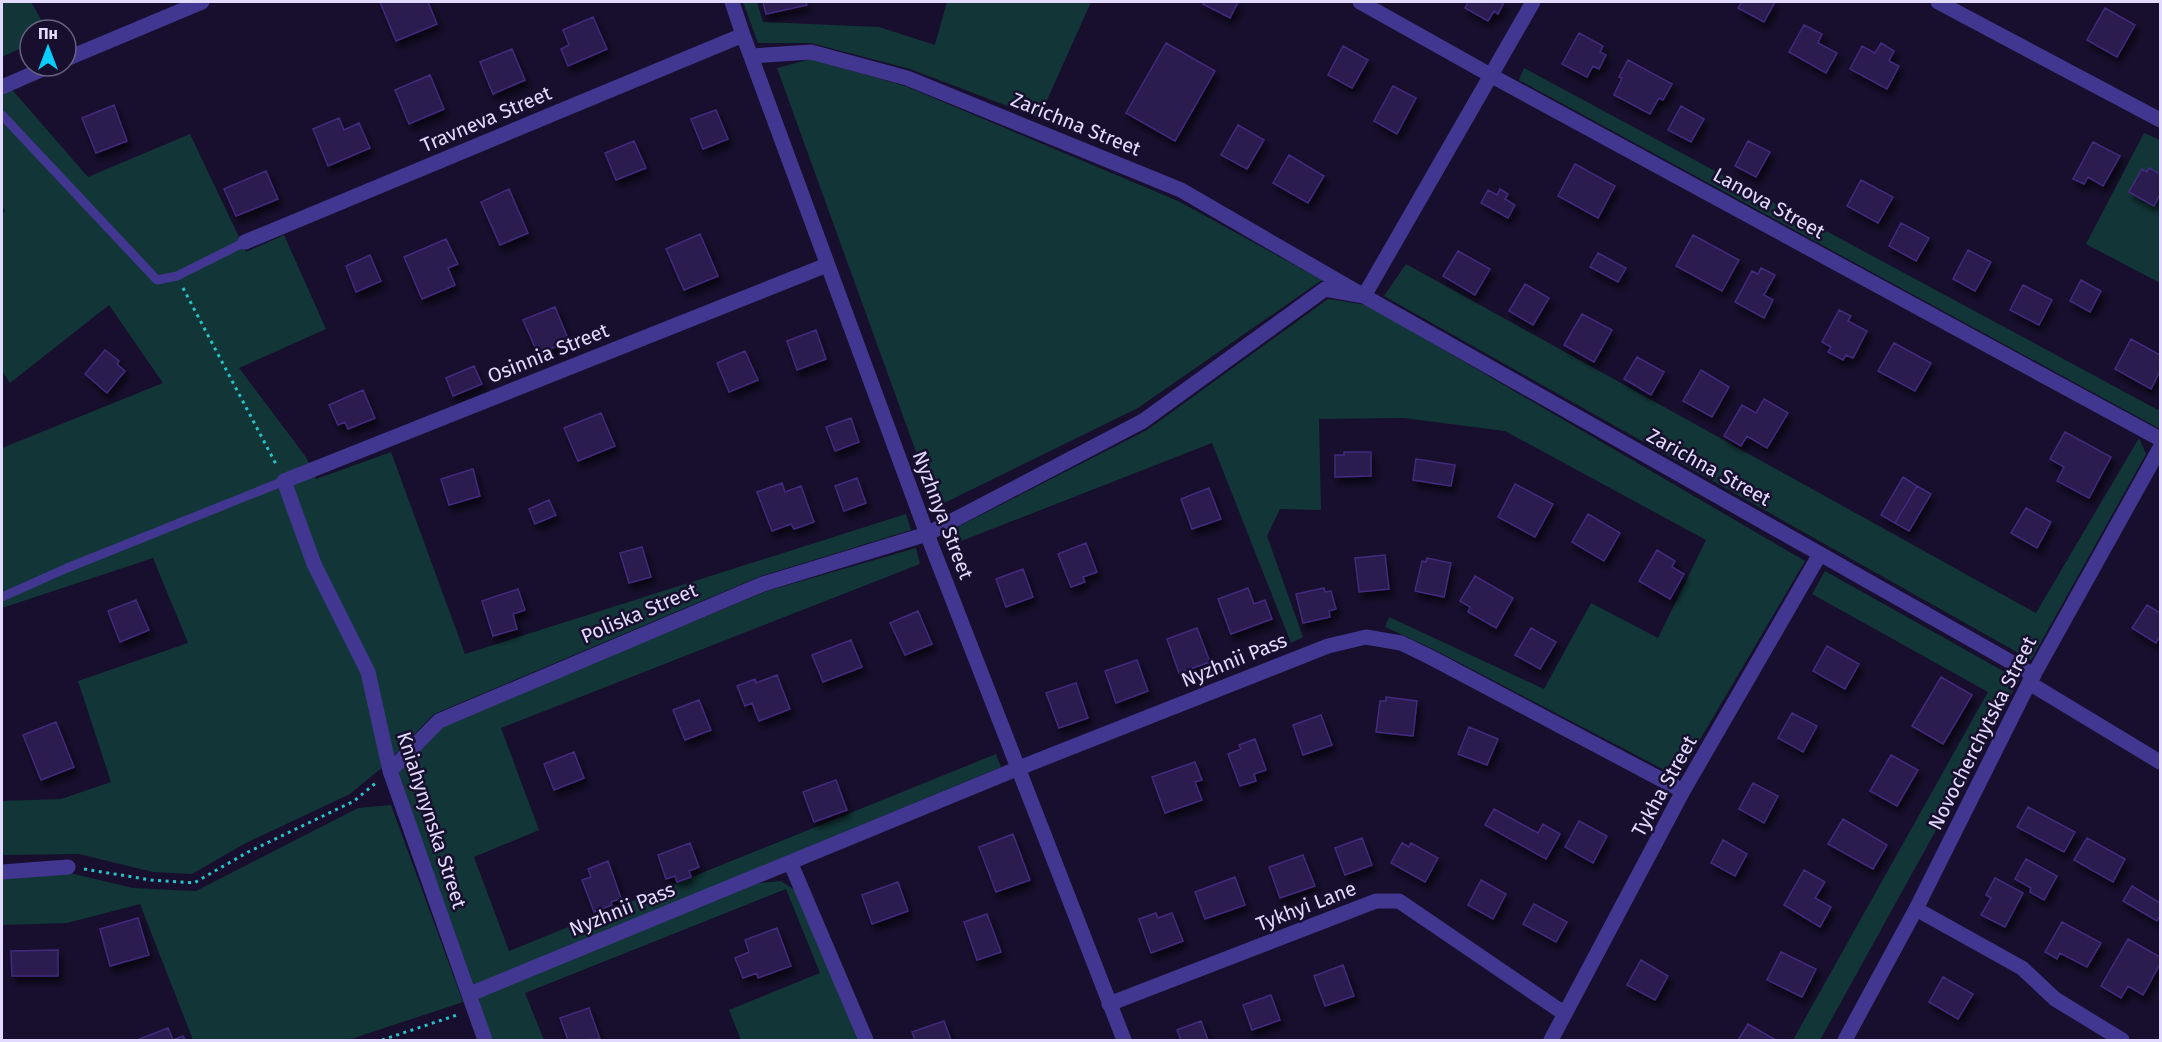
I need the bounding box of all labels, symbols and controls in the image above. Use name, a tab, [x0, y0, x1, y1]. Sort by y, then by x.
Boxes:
north arrow	[18, 18, 78, 78]
text: Пн	[38, 24, 58, 43]
street label: Travneva Street	[417, 80, 556, 157]
street label: Zarichna Street	[1008, 87, 1145, 161]
street label: Lanova Street	[1709, 162, 1830, 244]
street label: Osinnia Street	[484, 318, 613, 388]
street label: Zarichna Street	[1643, 423, 1776, 511]
street label: Nyzhnya Street	[908, 447, 979, 583]
street label: Poliska Street	[577, 577, 701, 648]
street label: Nyzhnii Pass	[1178, 628, 1290, 692]
street label: Novocherchytska Street	[1923, 632, 2042, 834]
street label: Kniahynynska Street	[392, 729, 472, 912]
street label: Tykha Street	[1626, 731, 1702, 841]
street label: Tykhyi Lane	[1253, 876, 1359, 936]
street label: Nyzhnii Pass	[566, 877, 678, 941]

